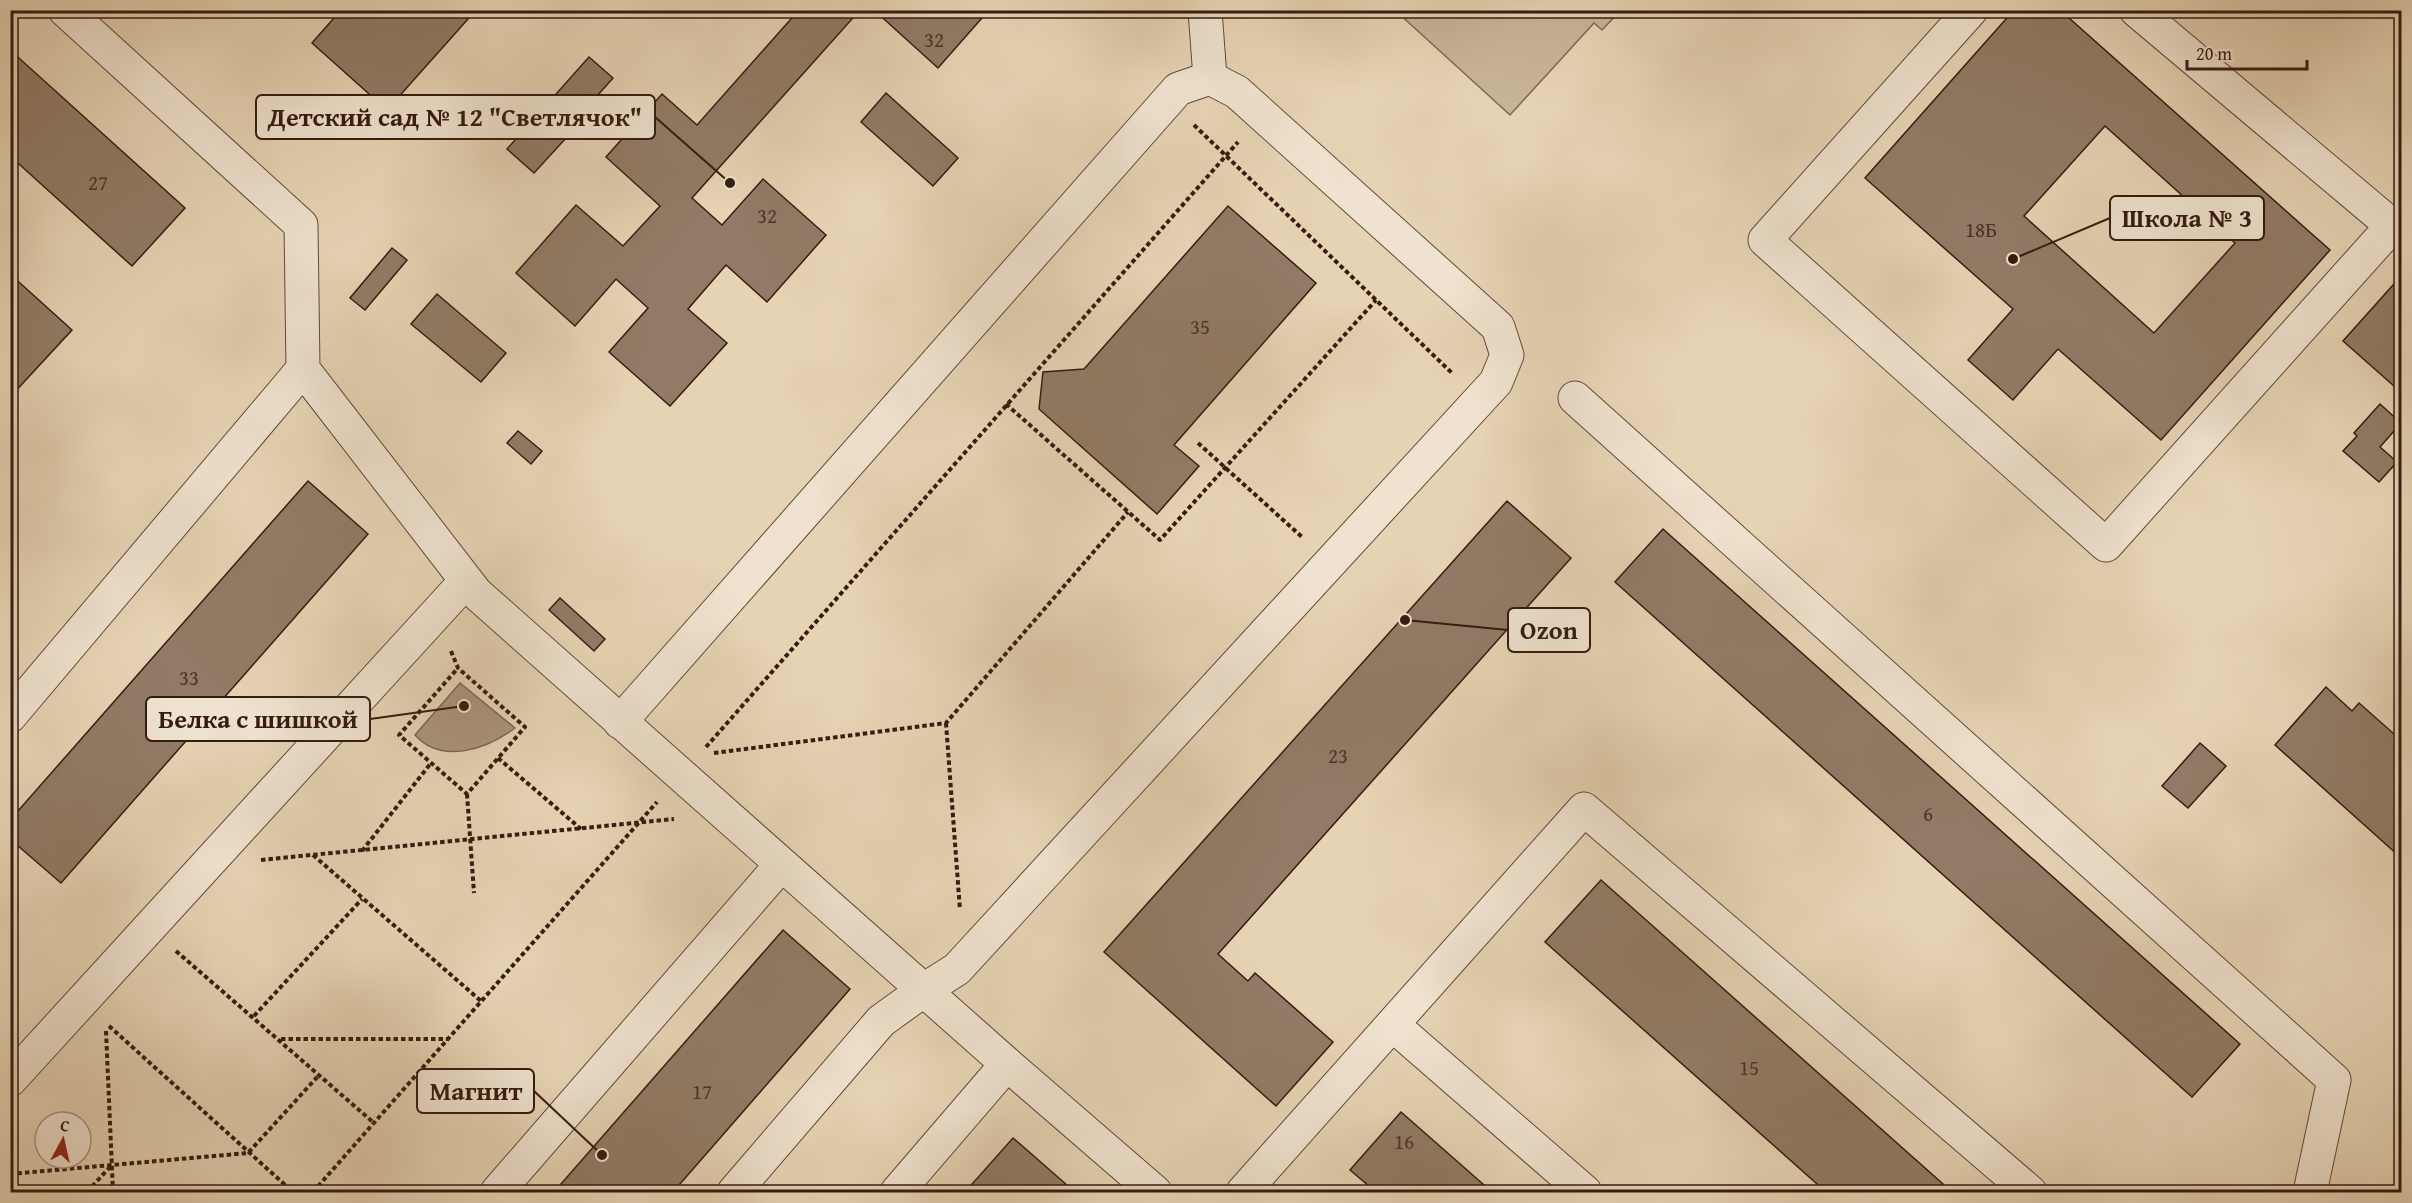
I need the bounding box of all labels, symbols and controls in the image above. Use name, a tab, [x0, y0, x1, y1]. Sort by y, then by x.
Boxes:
house number: 32	[924, 24, 944, 55]
scale bar	[2187, 33, 2307, 71]
text: 20 m	[2196, 40, 2232, 67]
callout: Детский сад № 12 "Светлячок"	[256, 95, 655, 139]
text: Детский сад № 12 "Светлячок"	[267, 97, 642, 136]
house number: 27	[88, 167, 108, 198]
callout: Школа № 3	[2110, 196, 2264, 240]
text: Школа № 3	[2122, 198, 2252, 237]
house number: 32	[757, 200, 777, 231]
house number: 18Б	[1965, 214, 1997, 245]
house number: 35	[1190, 311, 1210, 342]
callout: Ozon	[1508, 608, 1590, 652]
text: Ozon	[1520, 610, 1579, 649]
house number: 33	[179, 662, 199, 693]
callout: Белка с шишкой	[146, 697, 370, 741]
text: Белка с шишкой	[158, 699, 358, 738]
house number: 23	[1328, 740, 1348, 771]
house number: 6	[1923, 798, 1933, 829]
house number: 15	[1739, 1052, 1759, 1083]
callout: Магнит	[417, 1069, 534, 1113]
text: Магнит	[430, 1071, 523, 1110]
house number: 17	[692, 1076, 712, 1107]
north arrow	[33, 1110, 93, 1170]
text: С	[59, 1113, 71, 1138]
house number: 16	[1394, 1126, 1414, 1157]

